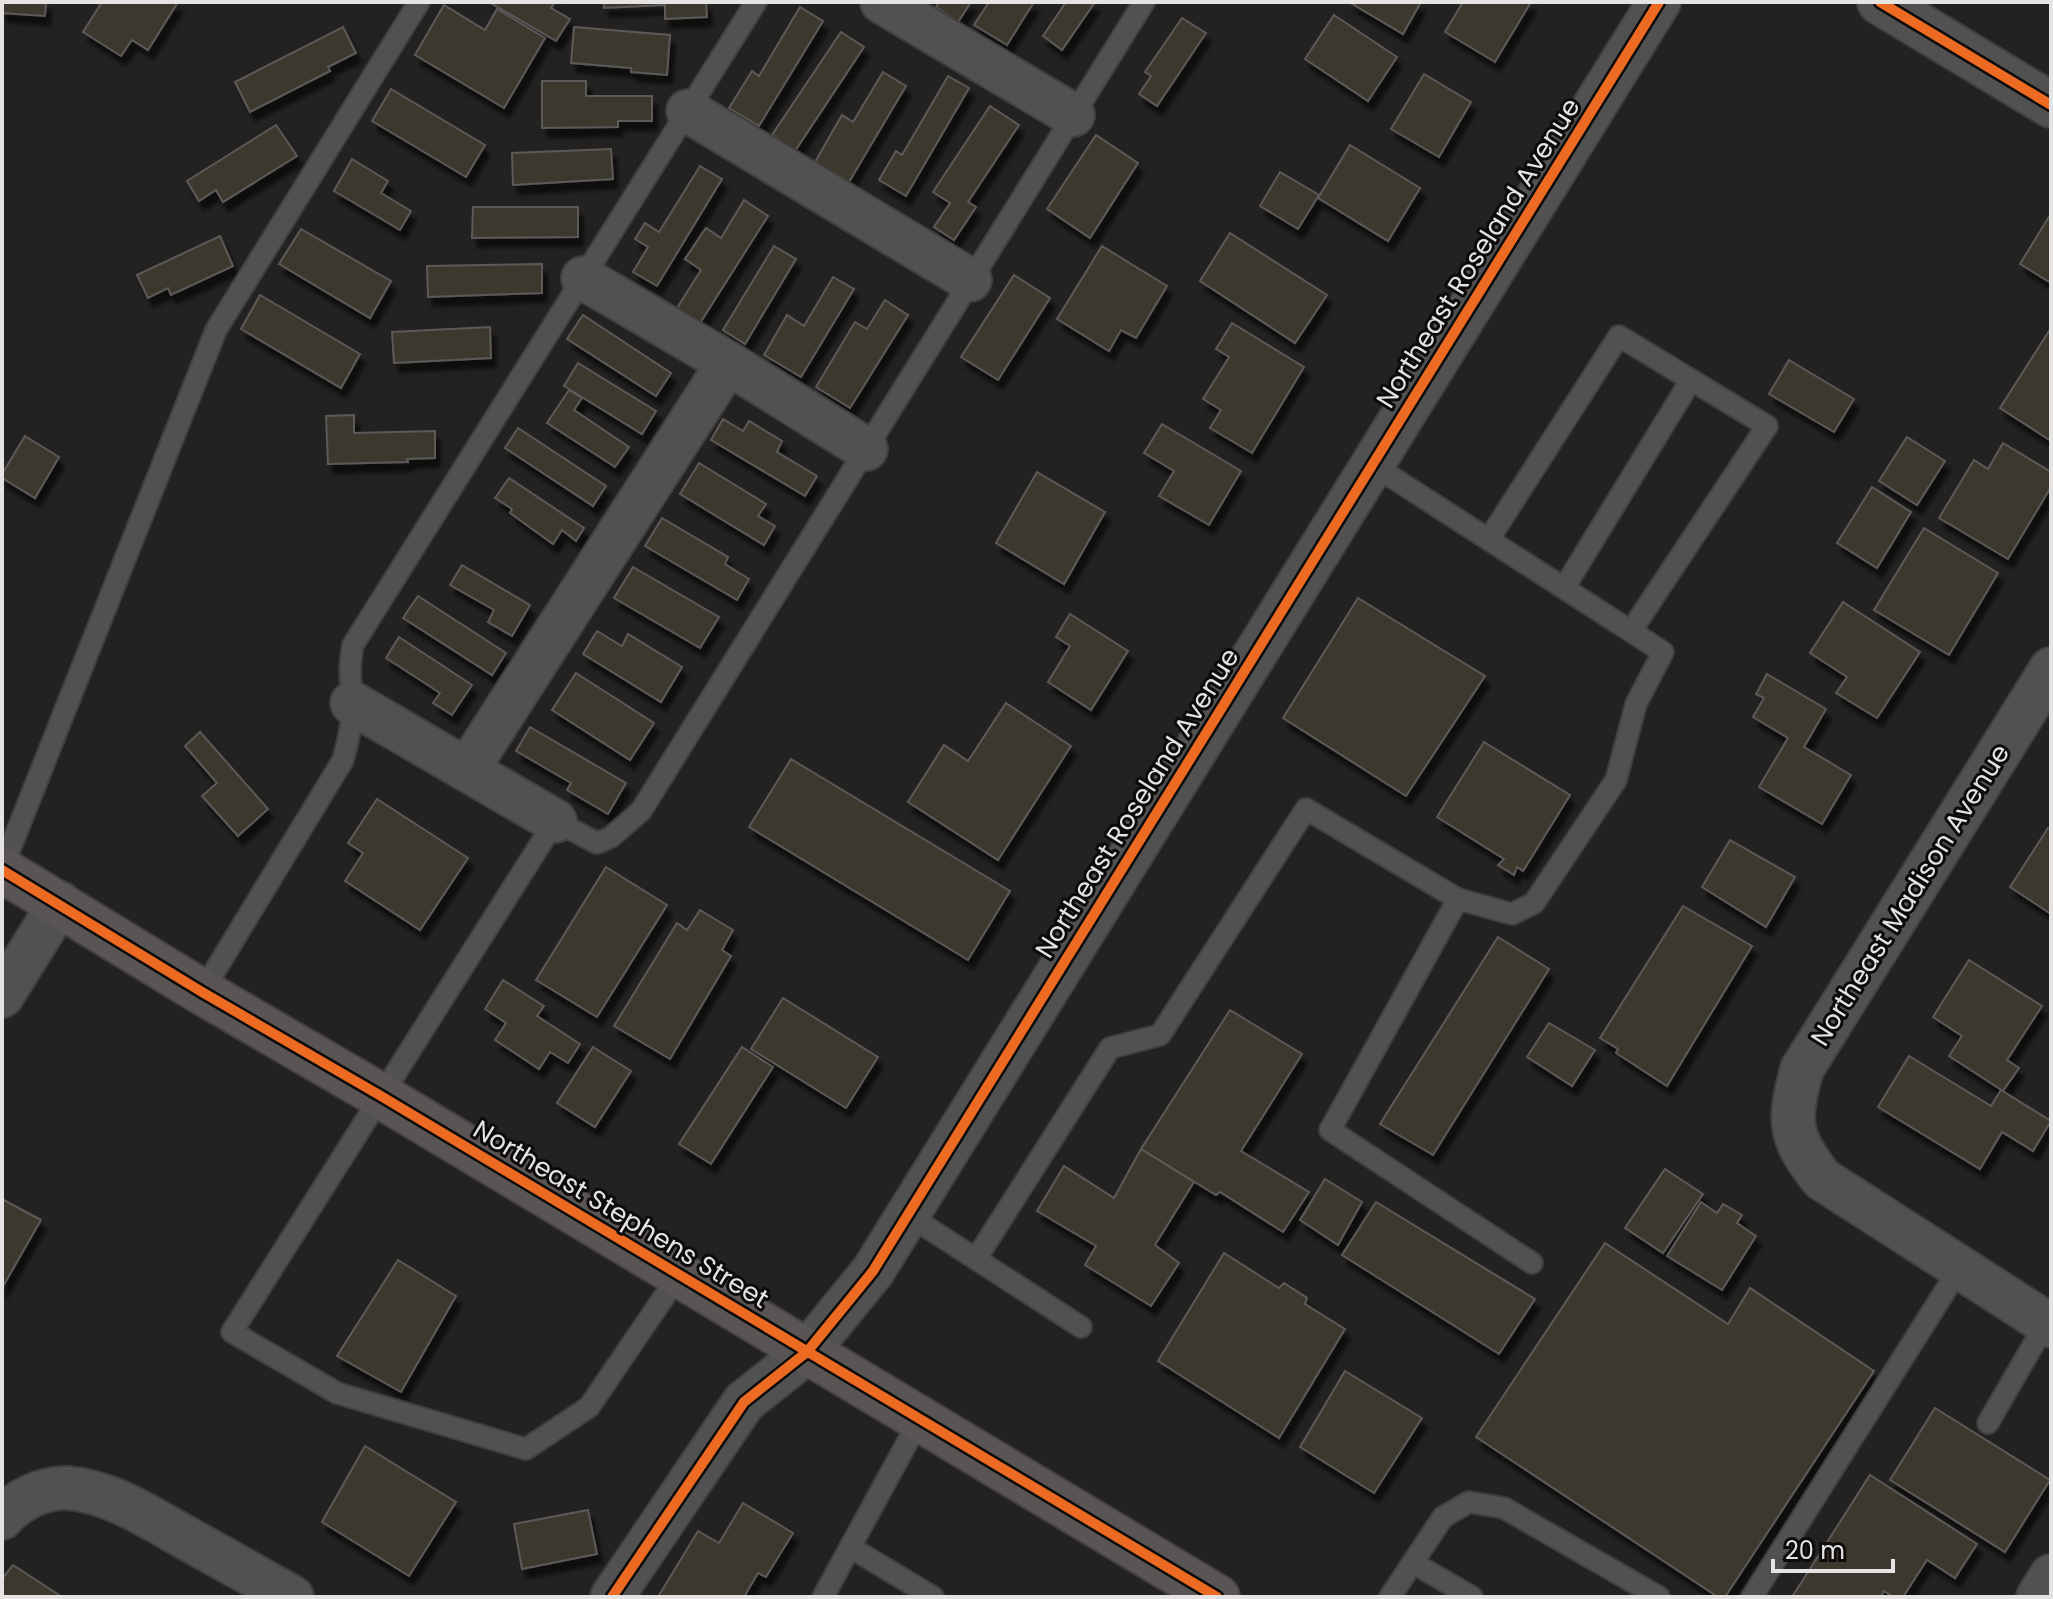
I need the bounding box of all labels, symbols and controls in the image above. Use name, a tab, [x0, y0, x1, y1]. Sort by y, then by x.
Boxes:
street label: Northeast Roseland Avenue	[1368, 91, 1588, 415]
street label: Northeast Roseland Avenue	[1027, 641, 1247, 965]
street label: Northeast Madison Avenue	[1802, 737, 2018, 1053]
street label: Northeast Stephens Street	[466, 1111, 776, 1317]
scale bar	[1773, 1523, 1893, 1573]
text: 20 m	[1785, 1534, 1845, 1567]

